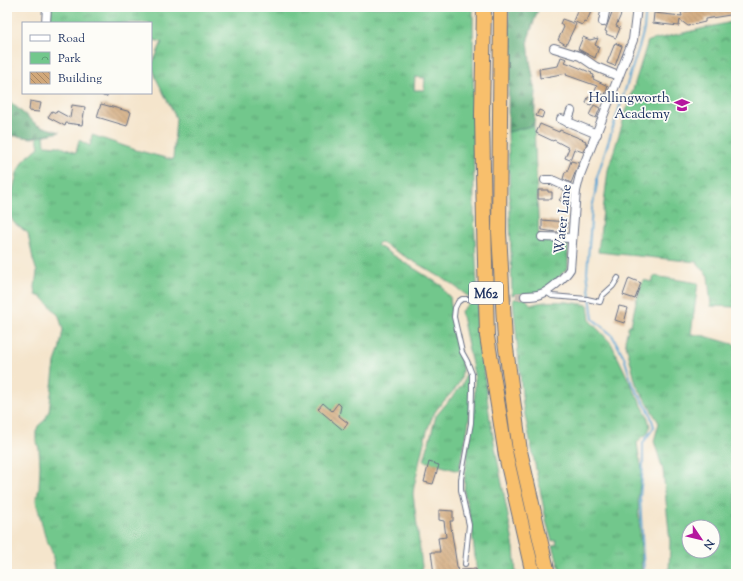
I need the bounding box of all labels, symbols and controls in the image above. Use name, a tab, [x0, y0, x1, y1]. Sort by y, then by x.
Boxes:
legend	[22, 22, 152, 94]
text: Road	[58, 30, 85, 48]
text: Park	[58, 50, 81, 68]
text: Building	[58, 70, 102, 88]
place label: Hollingworth Academy	[589, 89, 670, 125]
school or university icon: Hollingworth Academy	[673, 96, 691, 114]
street label: Water Lane	[550, 183, 578, 255]
road number: M62	[469, 282, 503, 304]
north arrow	[681, 519, 721, 559]
text: N	[699, 535, 718, 553]

